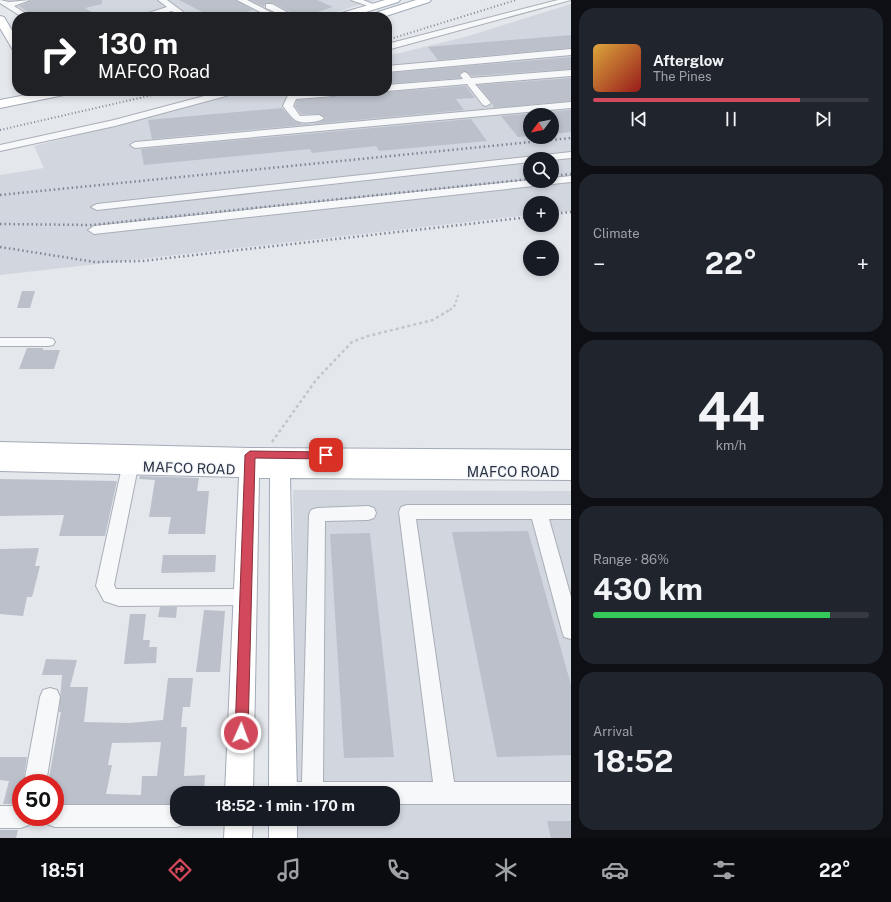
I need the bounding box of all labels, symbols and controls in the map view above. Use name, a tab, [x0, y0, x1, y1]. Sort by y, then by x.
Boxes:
text: 130 m	[98, 27, 178, 60]
icon: right	[32, 28, 84, 80]
text: Afterglow	[653, 52, 724, 69]
text: MAFCO Road	[98, 61, 210, 82]
text: The Pines	[653, 69, 712, 84]
north arrow	[523, 108, 559, 144]
map controls	[523, 108, 559, 276]
icon: previous	[628, 108, 650, 130]
icon: pause	[720, 108, 742, 130]
icon: next	[812, 108, 834, 130]
button: search	[523, 152, 559, 188]
button: +	[523, 196, 559, 232]
text: Climate	[593, 226, 640, 241]
button: −	[523, 240, 559, 276]
text: 22°	[705, 245, 757, 281]
text: −	[593, 251, 605, 277]
text: +	[857, 251, 869, 277]
text: 44	[697, 381, 765, 442]
pin	[309, 438, 343, 472]
text: km/h	[716, 438, 746, 453]
icon: arrive	[315, 444, 337, 466]
street label: MAFCO ROAD	[142, 458, 236, 478]
street label: MAFCO ROAD	[467, 464, 559, 480]
text: Range · 86%	[593, 552, 669, 567]
text: 430 km	[593, 571, 703, 607]
position arrow	[220, 712, 262, 754]
text: Arrival	[593, 724, 633, 739]
text: 18:52	[593, 743, 673, 779]
speed limit sign: 50	[12, 774, 64, 826]
text: 18:52 · 1 min · 170 m	[215, 797, 355, 814]
icon: directions	[166, 856, 194, 884]
icon: music	[275, 856, 303, 884]
icon: phone	[384, 856, 412, 884]
icon: climate	[492, 856, 520, 884]
icon: car	[601, 856, 629, 884]
icon: filters	[710, 856, 738, 884]
text: 18:51	[40, 860, 85, 881]
text: 22°	[819, 860, 850, 881]

